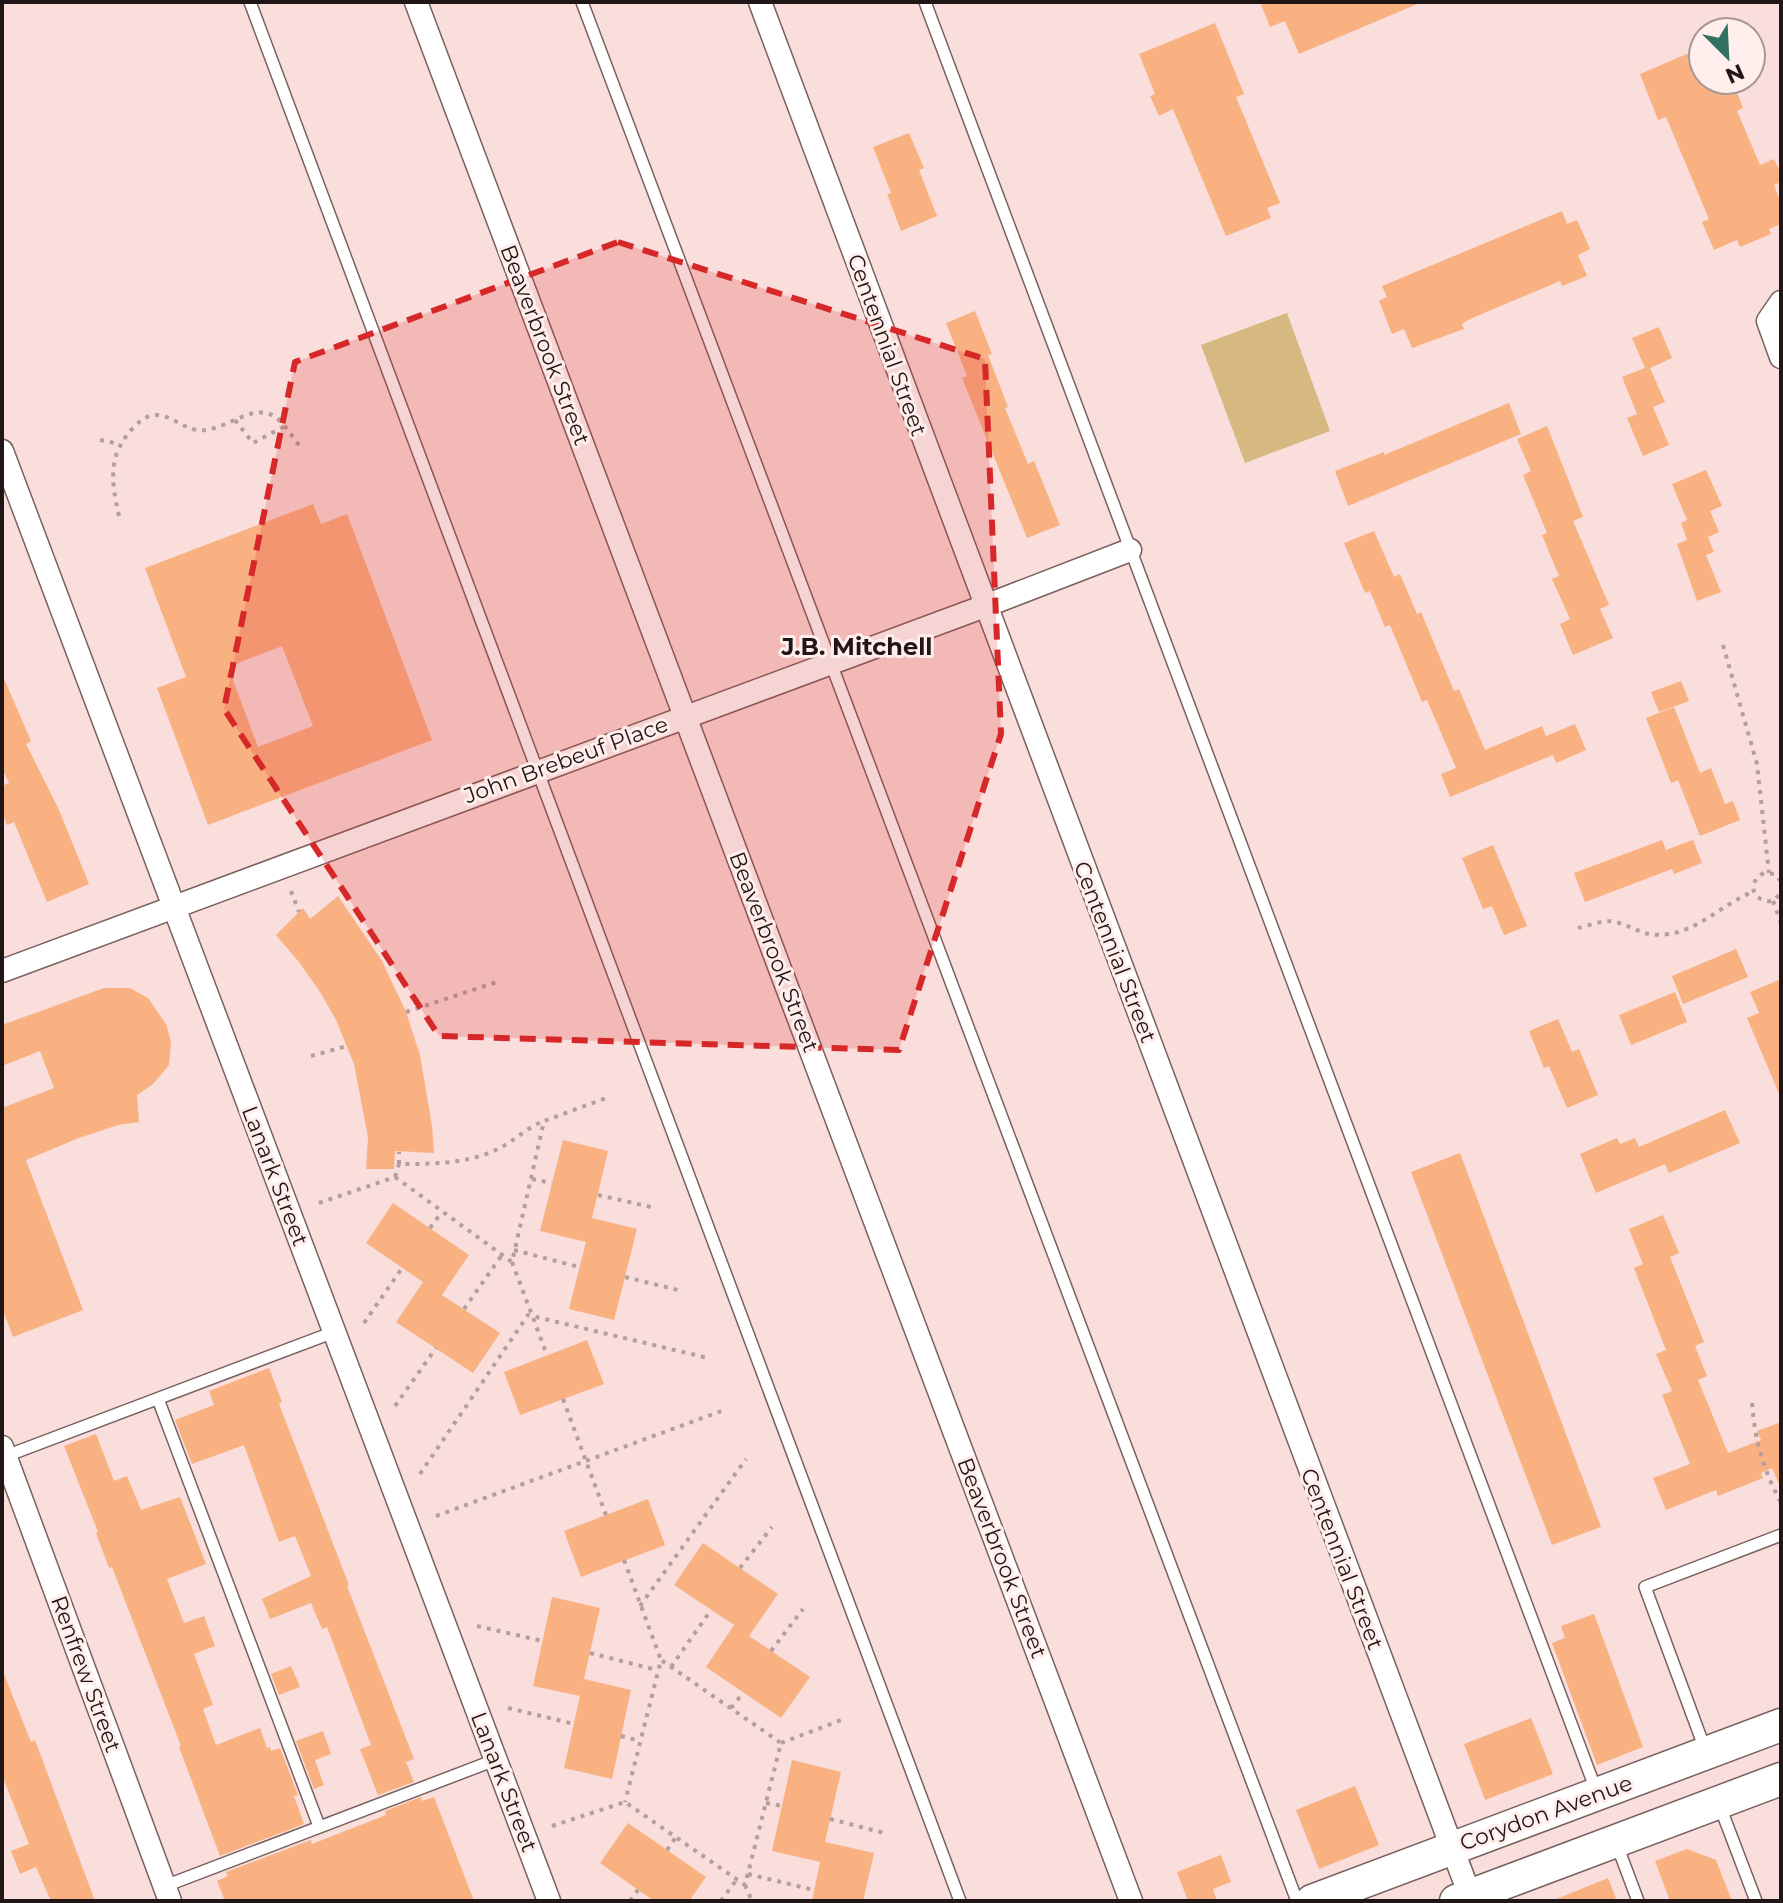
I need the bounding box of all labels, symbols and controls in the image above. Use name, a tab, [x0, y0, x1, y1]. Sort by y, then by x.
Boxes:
north arrow	[1687, 16, 1767, 96]
text: N	[1721, 58, 1749, 90]
street label: Beaverbrook Street	[494, 241, 596, 449]
street label: Centennial Street	[841, 250, 933, 440]
district label: J.B. Mitchell	[780, 632, 933, 661]
street label: John Brebeuf Place	[459, 711, 672, 810]
street label: Beaverbrook Street	[723, 848, 825, 1056]
street label: Centennial Street	[1068, 858, 1162, 1046]
street label: Lanark Street	[236, 1102, 314, 1250]
street label: Beaverbrook Street	[951, 1454, 1053, 1662]
street label: Centennial Street	[1295, 1465, 1389, 1653]
street label: Renfrew Street	[45, 1592, 127, 1756]
street label: Lanark Street	[465, 1708, 543, 1856]
street label: Corydon Avenue	[1456, 1769, 1636, 1857]

